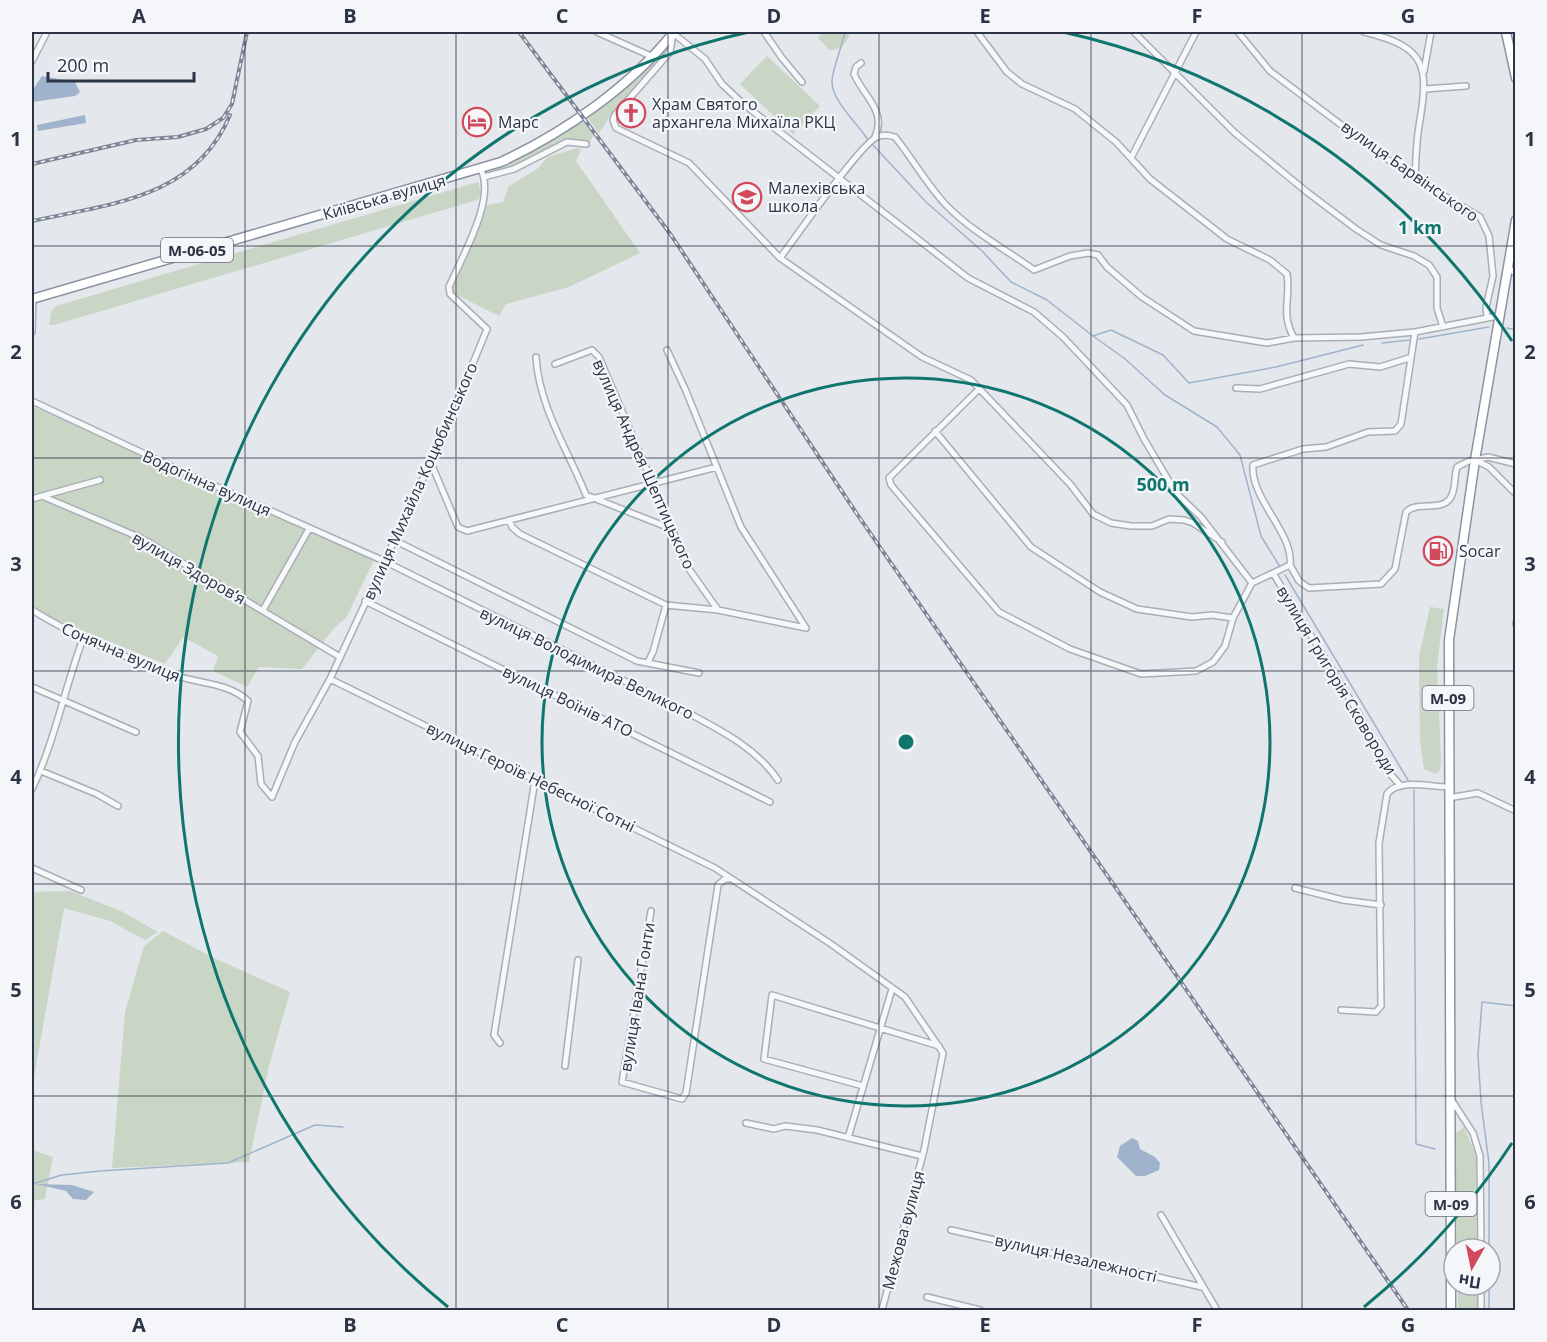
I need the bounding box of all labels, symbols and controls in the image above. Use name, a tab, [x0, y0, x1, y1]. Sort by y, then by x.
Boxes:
text: A	[132, 2, 146, 29]
text: B	[343, 2, 357, 29]
text: C	[556, 2, 569, 29]
text: D	[767, 2, 781, 29]
text: E	[979, 2, 991, 29]
text: F	[1192, 2, 1202, 29]
text: G	[1401, 2, 1415, 29]
scale bar	[48, 45, 194, 83]
text: 200 m	[57, 53, 109, 77]
place label: Храм Святого архангела Михаїла РКЦ	[652, 93, 836, 133]
church icon: Храм Святого архангела Михаїла РКЦ	[615, 97, 647, 129]
hotel icon: Марс	[461, 106, 493, 138]
place label: Марс	[498, 111, 539, 133]
street label: вулиця Барвінського	[1337, 115, 1483, 227]
text: 1	[10, 125, 22, 152]
text: 1	[1524, 125, 1536, 152]
street label: Київська вулиця	[320, 169, 448, 225]
place label: Малехівська школа	[768, 177, 865, 217]
school or university icon: Малехівська школа	[731, 181, 763, 213]
text: 1 km	[1398, 215, 1442, 239]
road number: М-06-05	[161, 238, 233, 262]
text: 2	[10, 338, 22, 365]
text: 2	[1524, 338, 1536, 365]
street label: вулиця Андрея Шептицького	[588, 355, 700, 573]
street label: вулиця Михайла Коцюбинського	[358, 359, 482, 603]
street label: Водогінна вулиця	[139, 445, 275, 521]
text: 500 m	[1136, 472, 1190, 496]
street label: вулиця Здоровʼя	[128, 527, 250, 609]
fuel station icon: Socar	[1422, 535, 1454, 567]
place label: Socar	[1459, 540, 1501, 562]
text: 3	[10, 550, 22, 577]
text: 3	[1524, 550, 1536, 577]
street label: вулиця Григорія Сковороди	[1272, 581, 1402, 779]
street label: вулиця Володимира Великого	[476, 601, 698, 725]
street label: Сонячна вулиця	[58, 617, 184, 687]
street label: вулиця Воїнів АТО	[499, 660, 637, 742]
road number: М-09	[1422, 686, 1474, 710]
street label: вулиця Героїв Небесної Сотні	[423, 717, 639, 837]
centre of rings	[896, 732, 916, 752]
text: 4	[10, 763, 22, 790]
text: 4	[1524, 763, 1536, 790]
street label: вулиця Івана Гонти	[614, 921, 660, 1073]
text: 5	[10, 976, 22, 1003]
text: 5	[1524, 976, 1536, 1003]
street label: Межова вулиця	[877, 1168, 929, 1292]
text: 6	[10, 1188, 22, 1215]
text: 6	[1524, 1188, 1536, 1215]
road number: М-09	[1426, 1192, 1476, 1216]
street label: вулиця Незалежності	[993, 1229, 1159, 1287]
north arrow	[1442, 1237, 1502, 1297]
text: Пн	[1457, 1269, 1482, 1294]
text: A	[132, 1311, 146, 1338]
text: B	[343, 1311, 357, 1338]
text: C	[556, 1311, 569, 1338]
text: D	[767, 1311, 781, 1338]
text: E	[979, 1311, 991, 1338]
text: F	[1192, 1311, 1202, 1338]
text: G	[1401, 1311, 1415, 1338]

